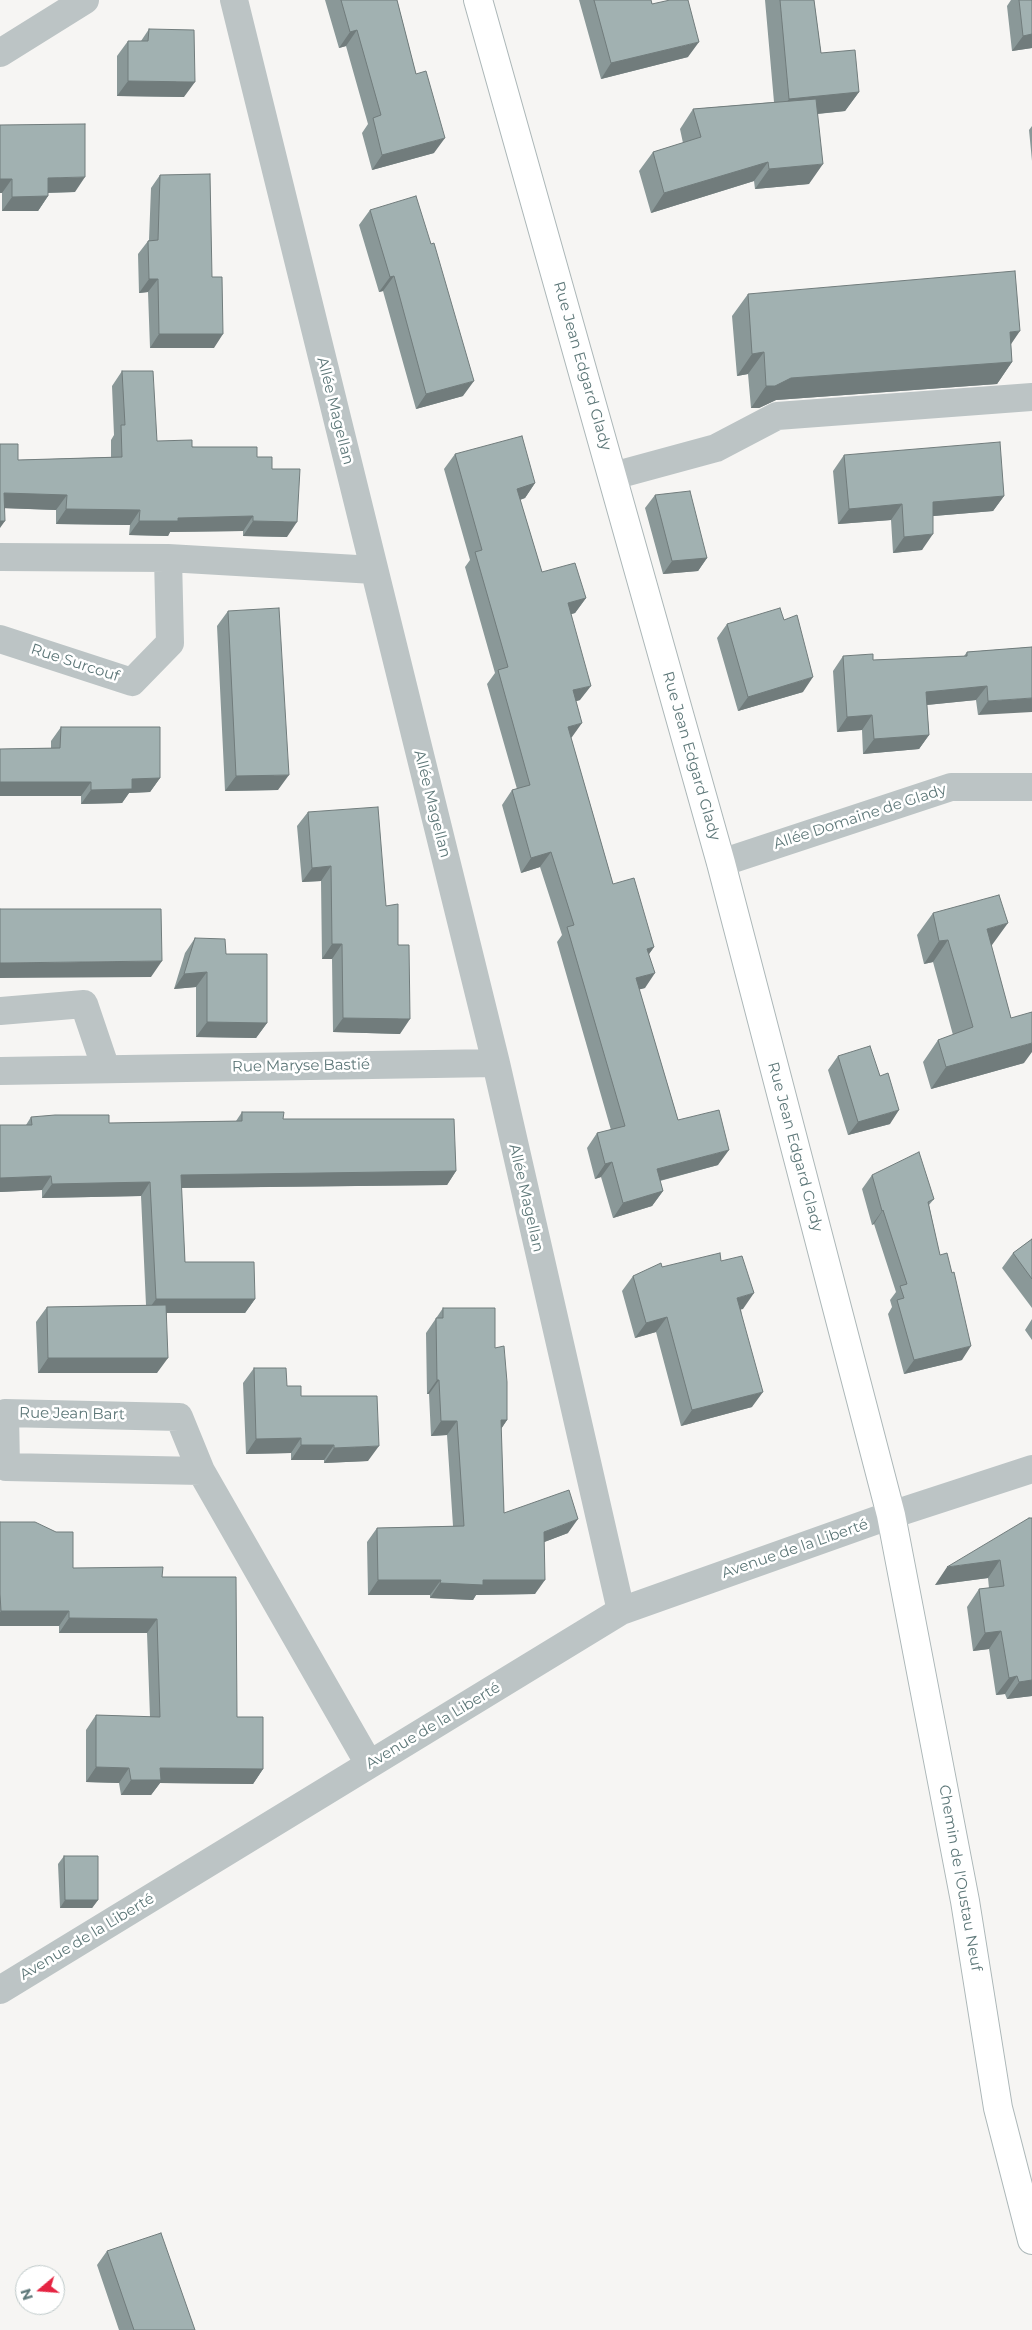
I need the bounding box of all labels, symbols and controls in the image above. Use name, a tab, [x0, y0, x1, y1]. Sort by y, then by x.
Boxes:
street label: Rue Jean Edgard Glady	[549, 279, 615, 453]
street label: Allée Magellan	[313, 355, 357, 467]
street label: Rue Surcouf	[29, 640, 121, 686]
street label: Rue Jean Edgard Glady	[658, 669, 724, 843]
street label: Allée Magellan	[410, 748, 454, 860]
street label: Allée Domaine de Glady	[771, 781, 949, 853]
street label: Rue Maryse Bastié	[232, 1056, 370, 1076]
street label: Rue Jean Edgard Glady	[764, 1060, 826, 1234]
street label: Allée Magellan	[505, 1142, 547, 1254]
street label: Rue Jean Bart	[19, 1404, 125, 1424]
street label: Avenue de la Liberté	[719, 1515, 871, 1583]
street label: Avenue de la Liberté	[362, 1679, 504, 1773]
street label: Chemin de l'Oustau Neuf	[935, 1783, 985, 1973]
street label: Avenue de la Liberté	[16, 1890, 158, 1984]
north arrow	[15, 2265, 65, 2315]
text: N	[16, 2286, 37, 2302]

